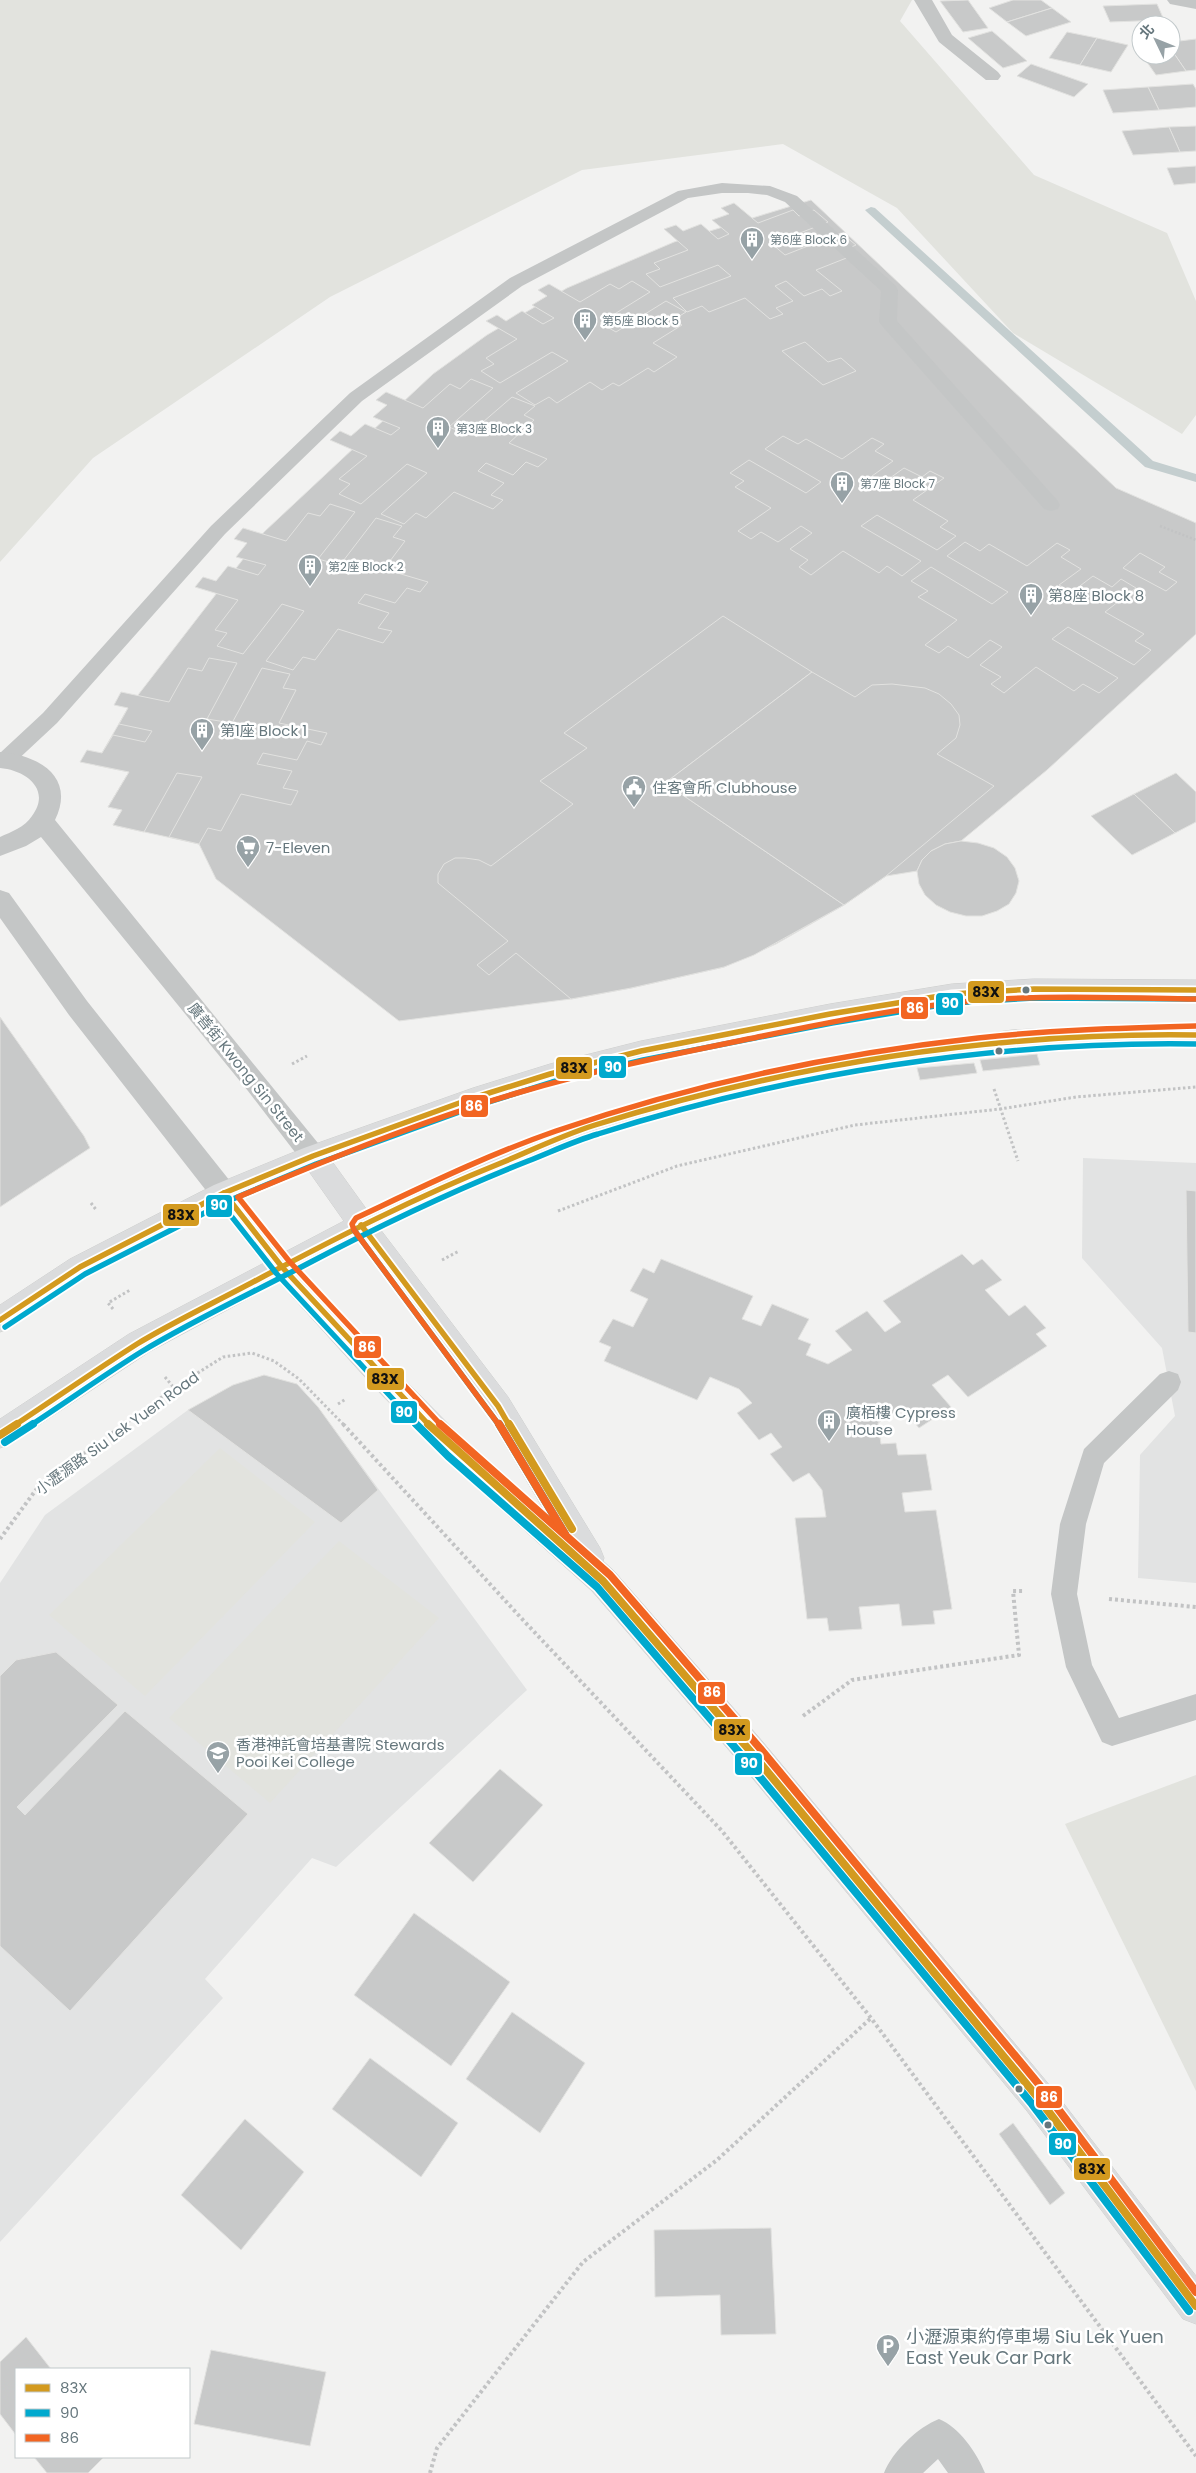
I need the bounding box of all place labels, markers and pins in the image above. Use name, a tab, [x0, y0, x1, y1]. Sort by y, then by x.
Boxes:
building icon: 第6座 Block 6	[739, 226, 765, 260]
place label: 第6座 Block 6	[770, 231, 847, 248]
building icon: 第5座 Block 5	[572, 307, 598, 341]
place label: 第5座 Block 5	[602, 312, 679, 329]
building icon: 第3座 Block 3	[425, 415, 451, 449]
place label: 第3座 Block 3	[456, 420, 532, 437]
building icon: 第7座 Block 7	[829, 470, 855, 504]
place label: 第7座 Block 7	[860, 475, 935, 492]
building icon: 第2座 Block 2	[297, 553, 323, 587]
place label: 第2座 Block 2	[328, 558, 404, 575]
building icon: 第8座 Block 8	[1018, 582, 1044, 616]
place label: 第8座 Block 8	[1048, 585, 1144, 606]
building icon: 第1座 Block 1	[189, 717, 215, 751]
place label: 第1座 Block 1	[220, 720, 307, 741]
public building icon: 住客會所 Clubhouse	[621, 774, 647, 808]
place label: 住客會所 Clubhouse	[652, 777, 797, 798]
supermarket icon: 7-Eleven	[235, 834, 261, 868]
place label: 7-Eleven	[266, 837, 330, 858]
unlabelled marker	[1021, 985, 1031, 995]
unlabelled marker	[994, 1046, 1004, 1056]
place label: 廣栢樓 Cypress House	[846, 1402, 956, 1440]
building icon: 廣栢樓 Cypress House	[816, 1408, 842, 1442]
place label: 香港神託會培基書院 Stewards Pooi Kei College	[236, 1734, 445, 1772]
school or university icon: 香港神託會培基書院 Stewards Pooi Kei College	[205, 1740, 231, 1774]
unlabelled marker	[1014, 2084, 1024, 2094]
unlabelled marker	[1043, 2120, 1053, 2130]
place label: 小瀝源東約停車場 Siu Lek Yuen East Yeuk Car Park	[906, 2324, 1164, 2370]
parking icon: 小瀝源東約停車場 Siu Lek Yuen East Yeuk Car Park	[875, 2333, 901, 2367]

